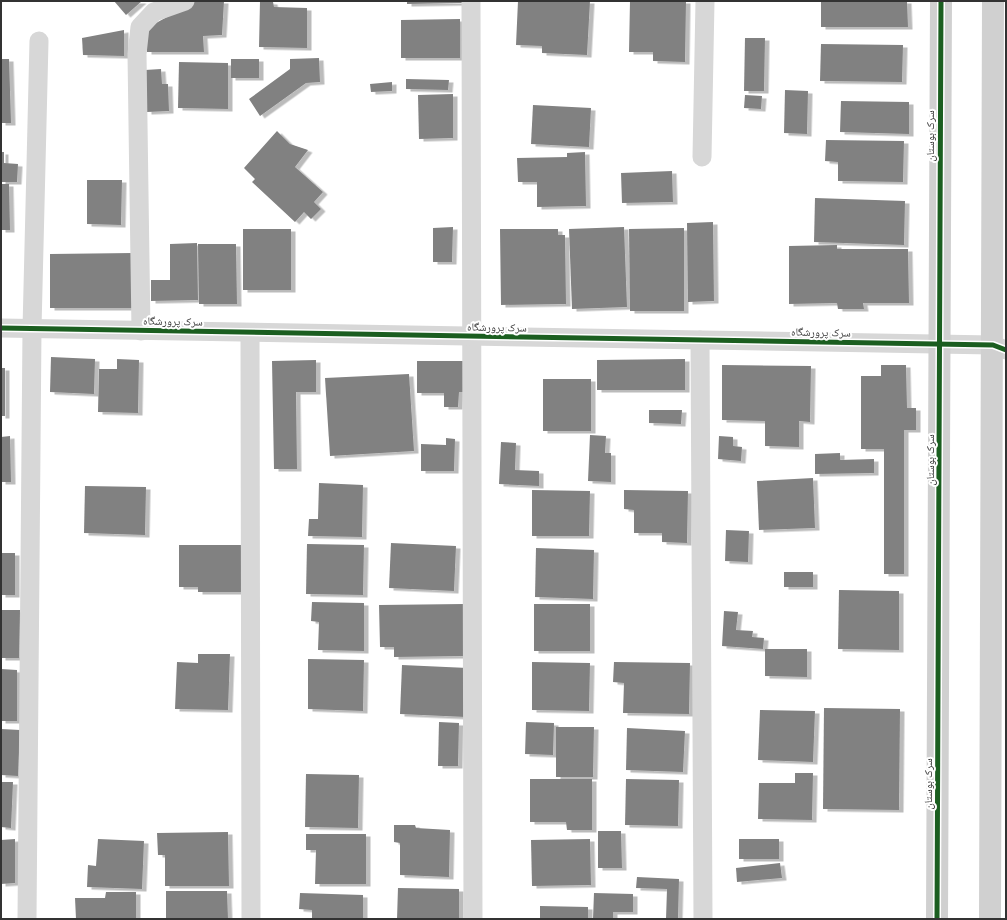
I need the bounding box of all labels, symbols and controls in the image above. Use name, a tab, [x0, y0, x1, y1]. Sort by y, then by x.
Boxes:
street label: سرک بوستان	[924, 110, 937, 162]
street label: سرک پرورشگاه	[143, 314, 203, 329]
street label: سرک پرورشگاه	[467, 320, 527, 335]
street label: سرک پرورشگاه	[791, 325, 851, 340]
street label: سرک بوستان	[924, 434, 937, 486]
street label: سرک بوستان	[922, 758, 935, 810]

